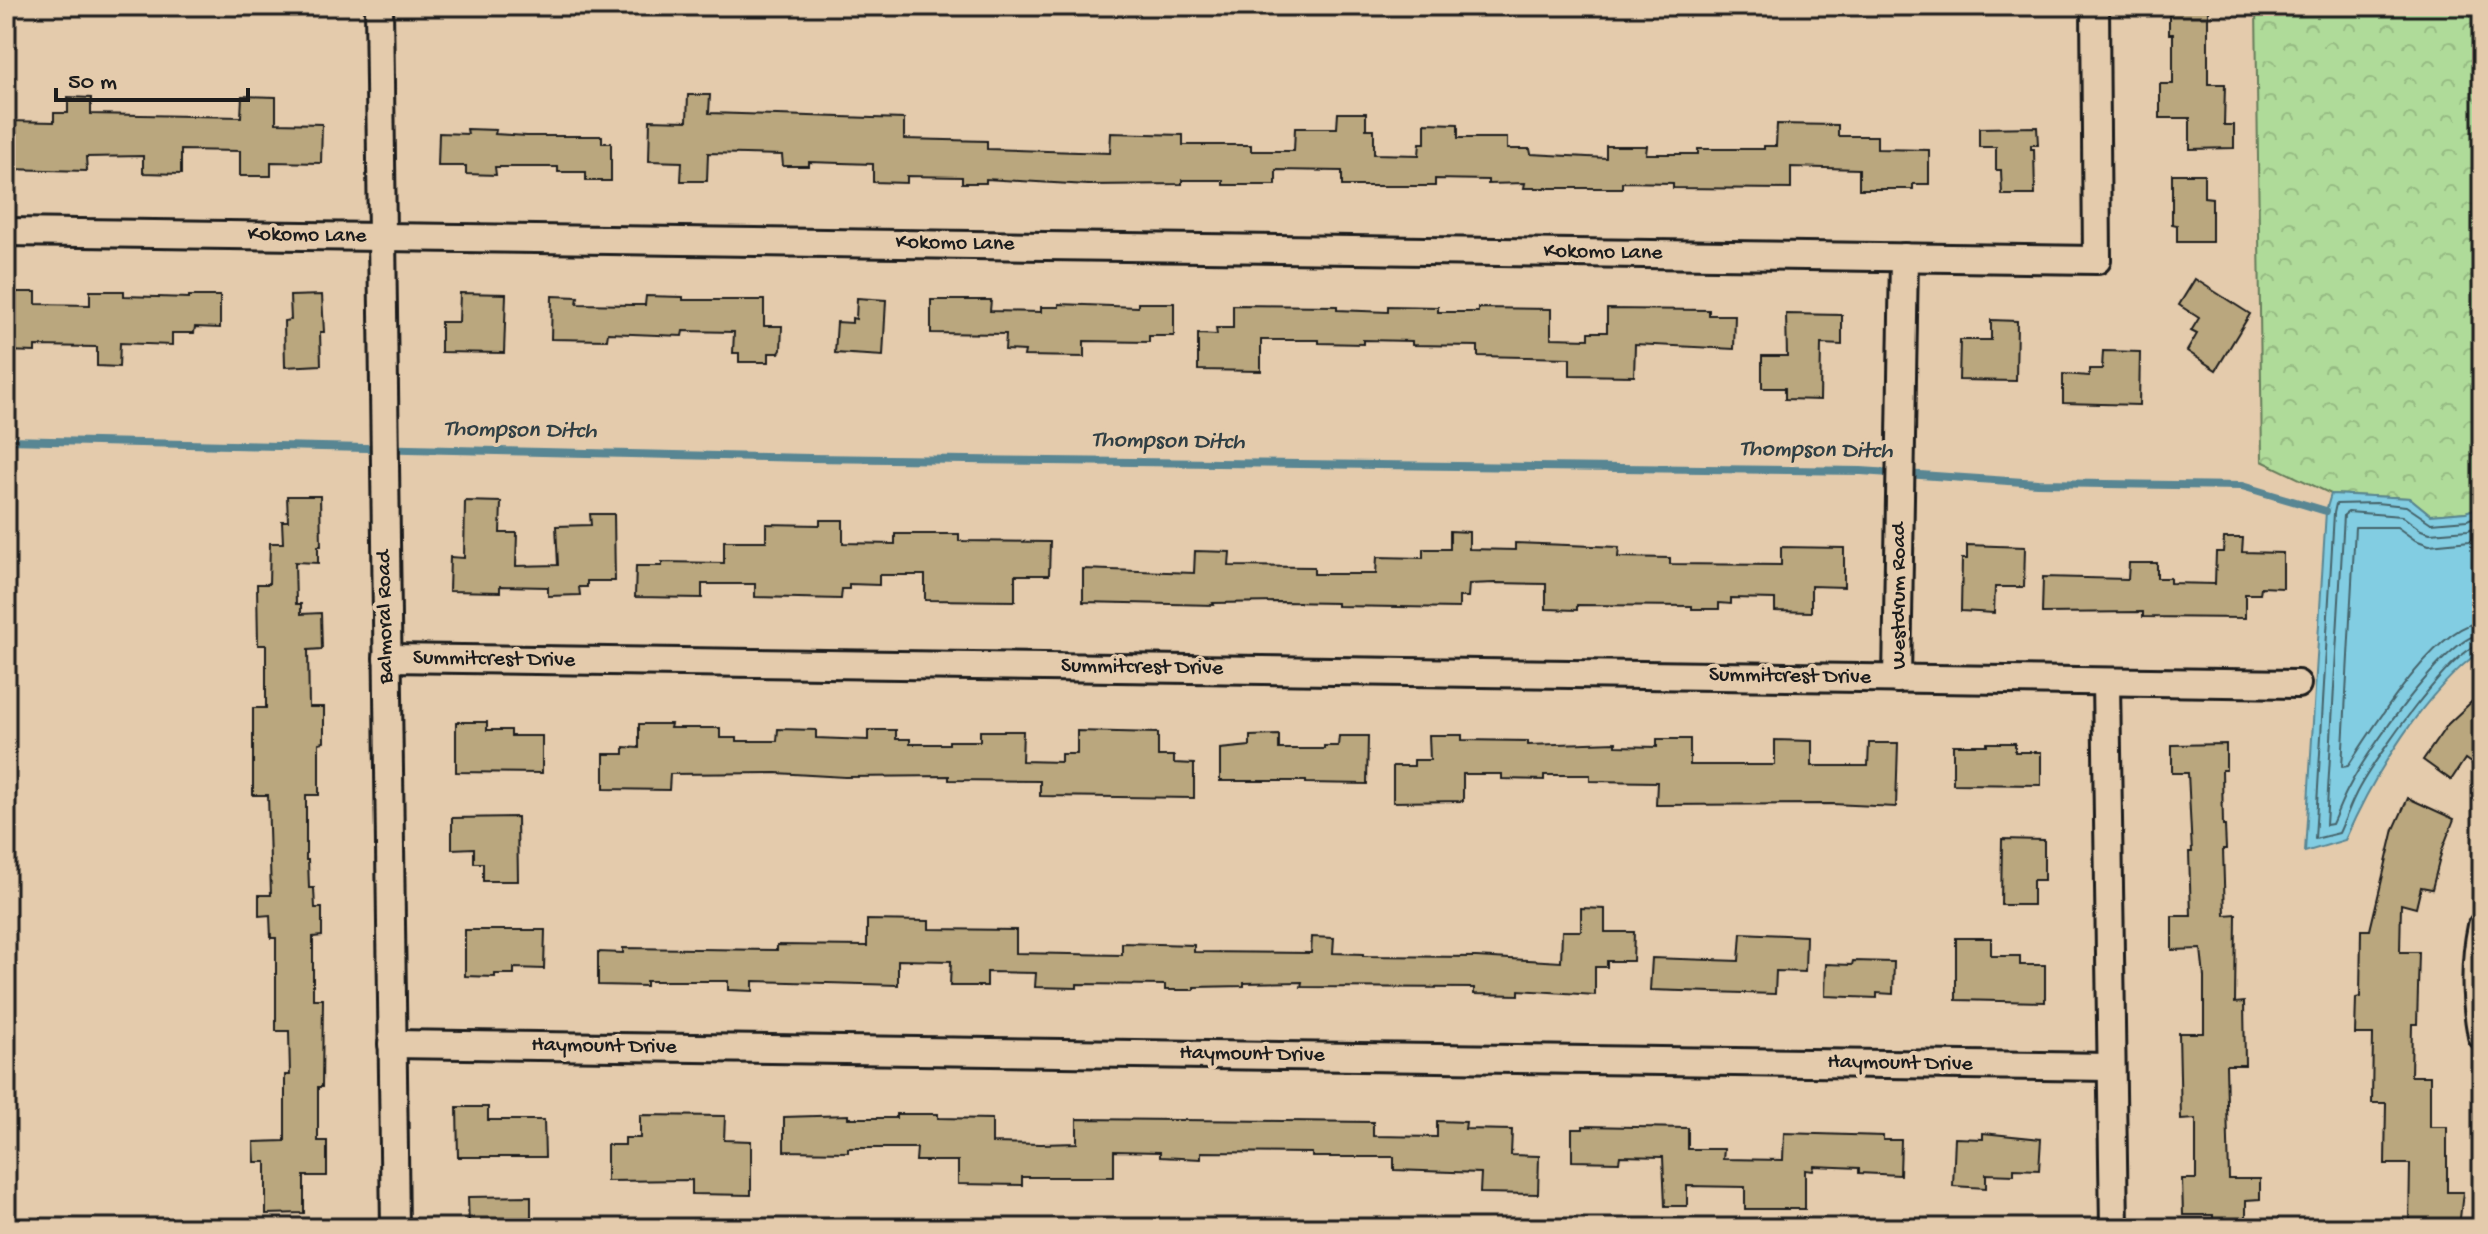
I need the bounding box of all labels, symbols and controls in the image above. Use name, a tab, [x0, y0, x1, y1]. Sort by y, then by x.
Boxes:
scale bar	[56, 52, 248, 102]
text: 50 m	[68, 69, 117, 98]
street label: Kokomo Lane	[247, 222, 367, 250]
street label: Kokomo Lane	[895, 230, 1015, 258]
street label: Kokomo Lane	[1543, 239, 1663, 267]
water label: Thompson Ditch	[443, 415, 598, 447]
water label: Thompson Ditch	[1091, 426, 1246, 458]
water label: Thompson Ditch	[1739, 435, 1894, 467]
street label: Westdrum Road	[1887, 520, 1913, 670]
street label: Balmoral Road	[372, 548, 400, 685]
street label: Summitcrest Drive	[413, 646, 576, 674]
street label: Summitcrest Drive	[1061, 654, 1224, 682]
street label: Summitcrest Drive	[1709, 663, 1872, 691]
street label: Haymount Drive	[531, 1033, 678, 1061]
street label: Haymount Drive	[1179, 1041, 1326, 1069]
street label: Haymount Drive	[1827, 1050, 1974, 1078]

